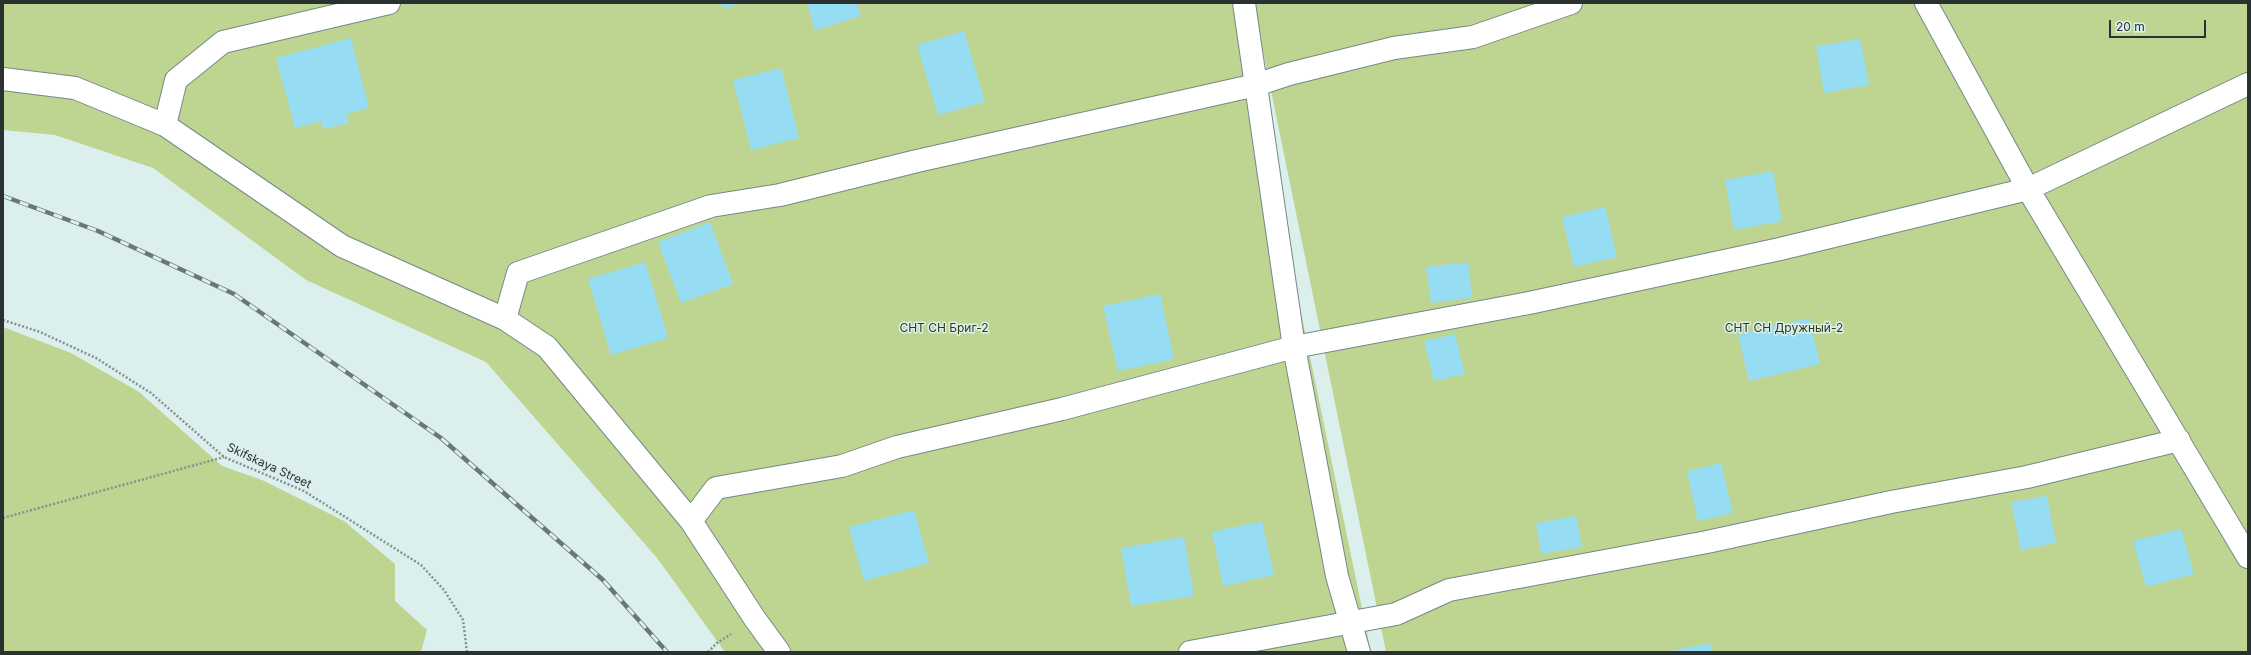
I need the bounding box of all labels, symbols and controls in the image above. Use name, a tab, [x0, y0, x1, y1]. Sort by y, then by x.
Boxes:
scale bar	[2111, 12, 2208, 38]
text: 20 m	[2116, 19, 2145, 34]
park label: СНТ СН Бриг-2	[899, 321, 989, 335]
park label: СНТ СН Дружный-2	[1725, 321, 1843, 335]
street label: Skifskaya Street	[224, 440, 314, 492]

